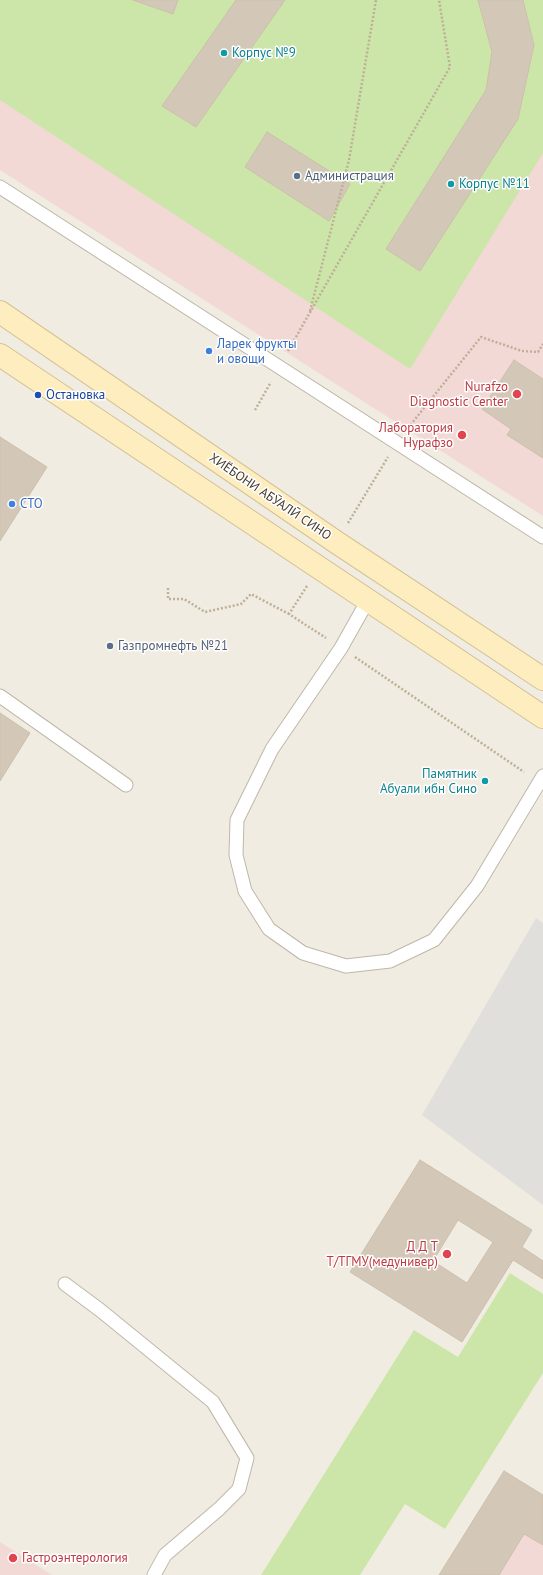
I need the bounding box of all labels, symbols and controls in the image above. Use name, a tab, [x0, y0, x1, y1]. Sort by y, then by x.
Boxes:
place label: Корпус №9	[232, 45, 296, 61]
marker: Корпус №9	[219, 48, 229, 58]
place label: Администрация	[305, 168, 394, 184]
marker: Администрация	[292, 171, 302, 181]
place label: Корпус №11	[459, 176, 530, 192]
marker: Корпус №11	[446, 179, 456, 189]
place label: Ларек фрукты и овощи	[217, 336, 297, 367]
marker: Ларек фрукты и овощи	[204, 346, 214, 356]
place label: Nurafzo Diagnostic Center	[410, 379, 508, 410]
place label: Остановка	[46, 387, 105, 403]
marker: Nurafzo Diagnostic Center	[511, 388, 523, 400]
marker: Остановка	[33, 390, 43, 400]
place label: Лаборатория Нурафзо	[379, 420, 453, 451]
marker: Лаборатория Нурафзо	[456, 429, 468, 441]
street label: ХИЁБОНИ АБӮАЛӢ СИНО	[206, 450, 334, 544]
place label: СТО	[20, 496, 43, 512]
marker: СТО	[7, 499, 17, 509]
place label: Газпромнефть №21	[118, 638, 228, 654]
marker: Газпромнефть №21	[105, 641, 115, 651]
place label: Памятник Абуали ибн Сино	[380, 766, 477, 797]
marker: Памятник Абуали ибн Сино	[480, 776, 490, 786]
place label: Д Д Т Т/ТГМУ(медунивер)	[326, 1239, 438, 1270]
marker: Д Д Т Т/ТГМУ(медунивер)	[441, 1248, 453, 1260]
place label: Гастроэнтерология	[22, 1550, 128, 1566]
marker: Гастроэнтерология	[7, 1552, 19, 1564]

